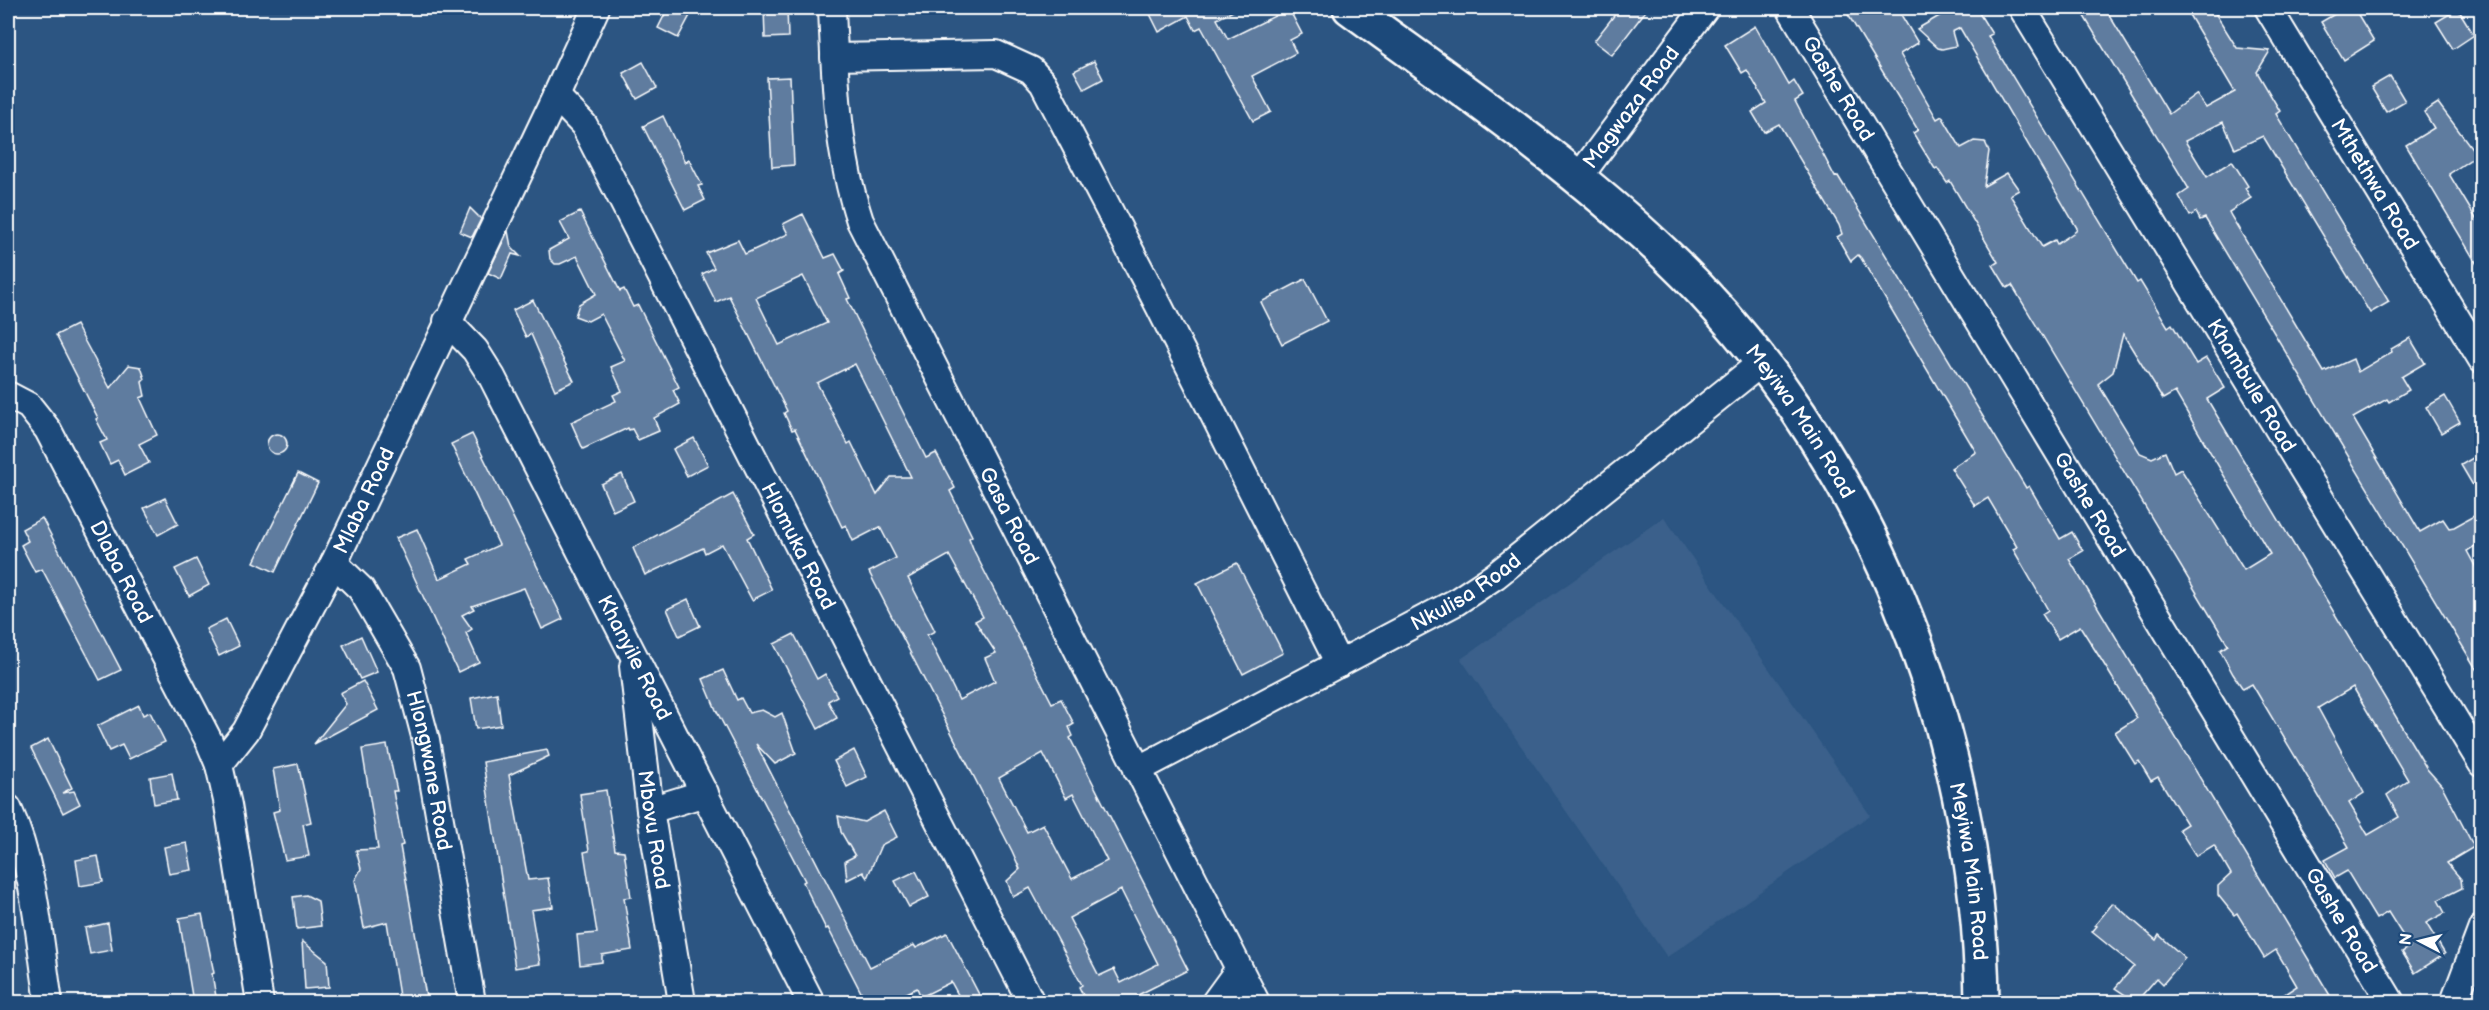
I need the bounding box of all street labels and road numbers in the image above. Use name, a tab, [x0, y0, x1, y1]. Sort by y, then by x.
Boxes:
street label: Gashe Road	[1797, 31, 1880, 146]
street label: Magwaza Road	[1577, 41, 1685, 173]
street label: Mthethwa Road	[2326, 114, 2424, 254]
street label: Khambule Road	[2202, 314, 2302, 457]
street label: Meyiwa Main Road	[1740, 339, 1860, 502]
street label: Mlaba Road	[328, 443, 400, 558]
street label: Gashe Road	[2049, 447, 2131, 562]
street label: Gasa Road	[974, 463, 1045, 569]
street label: Hlomuka Road	[756, 478, 841, 614]
street label: Dlaba Road	[85, 516, 158, 627]
street label: Nkulisa Road	[1406, 548, 1526, 636]
street label: Khanyile Road	[592, 591, 677, 724]
street label: Hlongwane Road	[401, 688, 458, 852]
street label: Mbovu Road	[633, 769, 675, 891]
street label: Meyiwa Main Road	[1944, 780, 1993, 961]
street label: Gashe Road	[2300, 863, 2383, 977]

